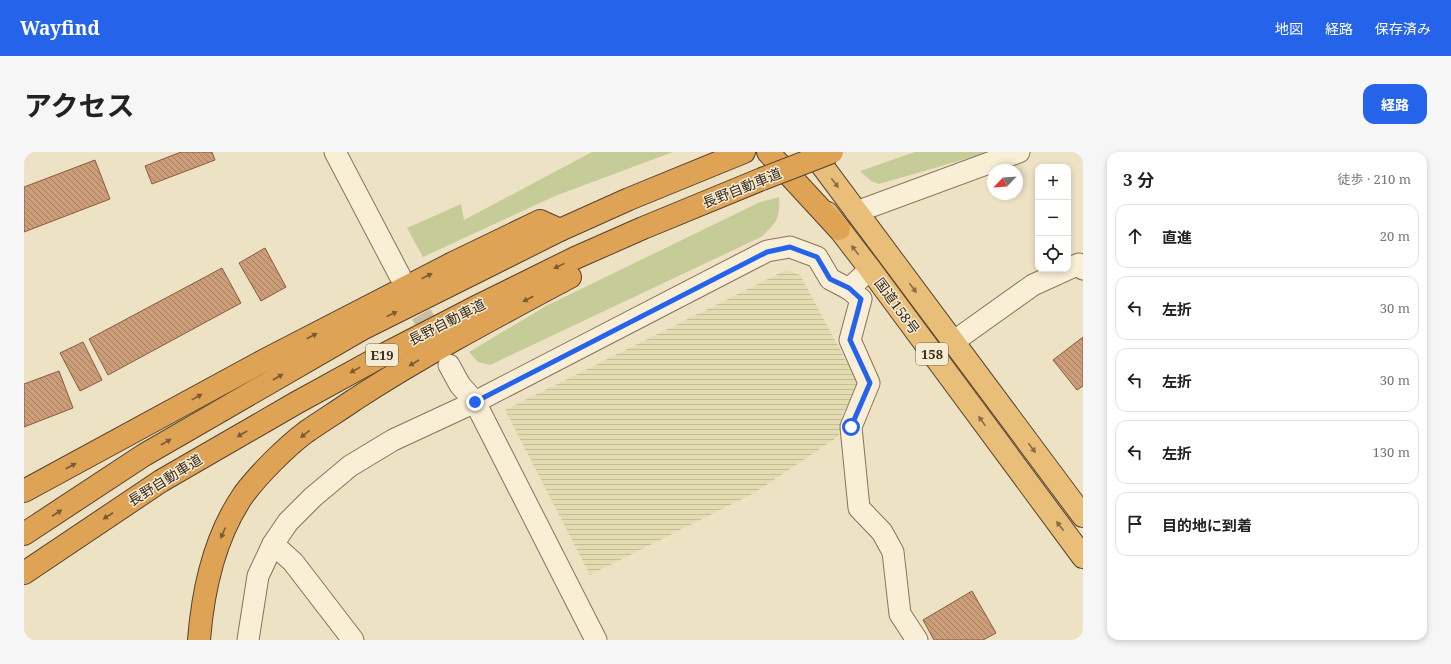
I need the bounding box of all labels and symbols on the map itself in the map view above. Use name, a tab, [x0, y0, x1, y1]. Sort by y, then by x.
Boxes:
street label: 長野自動車道	[699, 163, 784, 212]
north arrow	[987, 164, 1023, 200]
one-way arrow	[831, 178, 839, 189]
one-way arrow	[850, 244, 859, 255]
one-way arrow	[553, 263, 564, 269]
one-way arrow	[422, 273, 433, 279]
street label: 国道158号	[870, 274, 924, 338]
one-way arrow	[909, 282, 917, 293]
street label: 長野自動車道	[405, 294, 489, 349]
one-way arrow	[522, 296, 533, 302]
one-way arrow	[386, 311, 397, 317]
one-way arrow	[306, 332, 318, 339]
road number: 158	[916, 343, 948, 365]
road number: E19	[366, 344, 398, 366]
one-way arrow	[409, 360, 420, 367]
one-way arrow	[350, 366, 361, 373]
one-way arrow	[272, 374, 284, 381]
route end	[466, 393, 484, 411]
one-way arrow	[191, 394, 203, 400]
one-way arrow	[978, 416, 986, 427]
route start	[842, 418, 860, 436]
one-way arrow	[300, 429, 311, 438]
one-way arrow	[236, 430, 248, 437]
one-way arrow	[160, 439, 172, 446]
one-way arrow	[1028, 443, 1036, 453]
street label: 長野自動車道	[124, 449, 205, 510]
one-way arrow	[65, 463, 77, 469]
one-way arrow	[51, 509, 62, 517]
one-way arrow	[102, 512, 113, 520]
one-way arrow	[1055, 520, 1064, 531]
one-way arrow	[220, 527, 226, 539]

